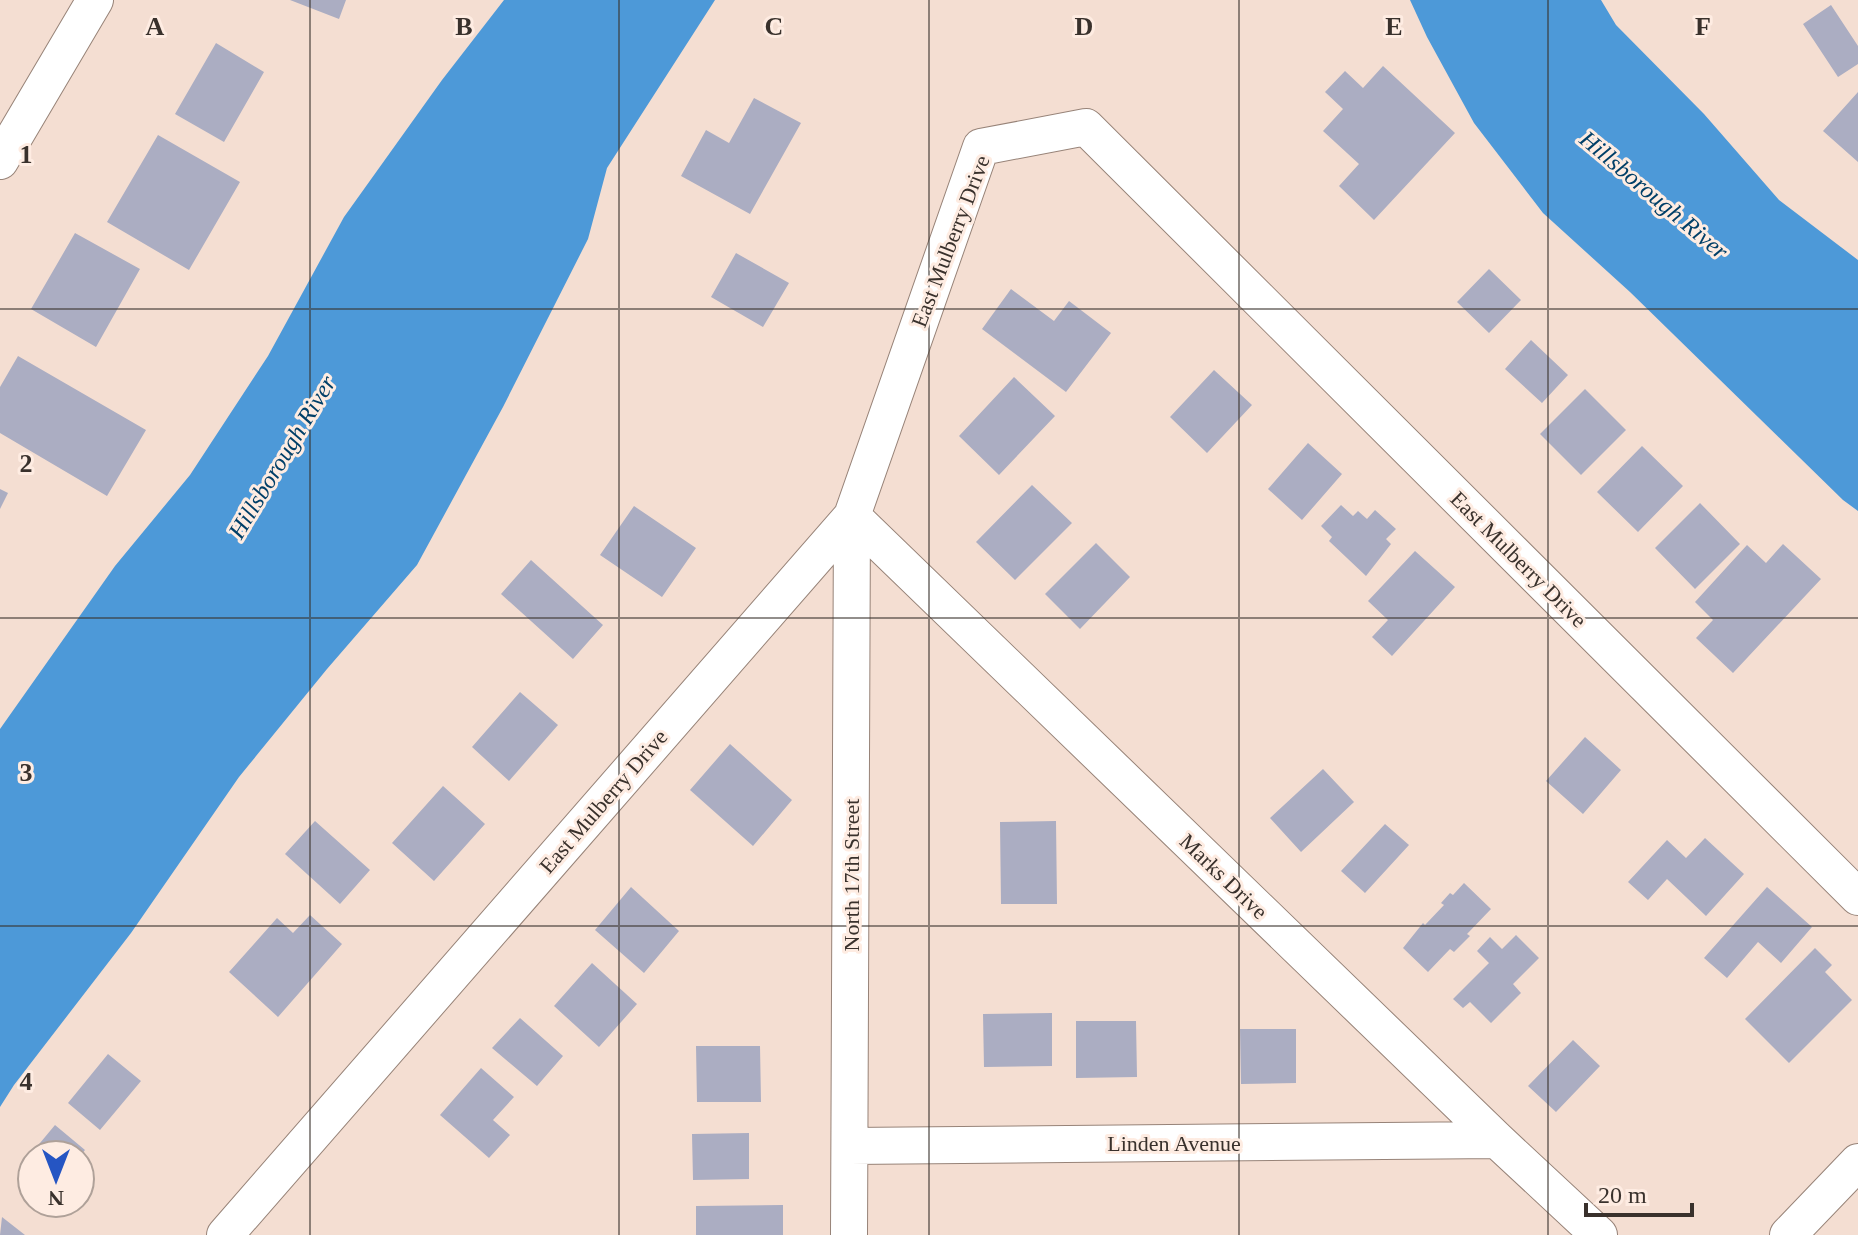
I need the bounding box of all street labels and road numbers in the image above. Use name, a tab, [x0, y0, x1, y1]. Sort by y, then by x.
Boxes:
street label: East Mulberry Drive	[906, 152, 995, 331]
street label: East Mulberry Drive	[1445, 486, 1592, 633]
street label: East Mulberry Drive	[534, 724, 673, 878]
street label: North 17th Street	[839, 799, 864, 951]
street label: Marks Drive	[1175, 829, 1273, 924]
street label: Linden Avenue	[1107, 1131, 1241, 1156]

